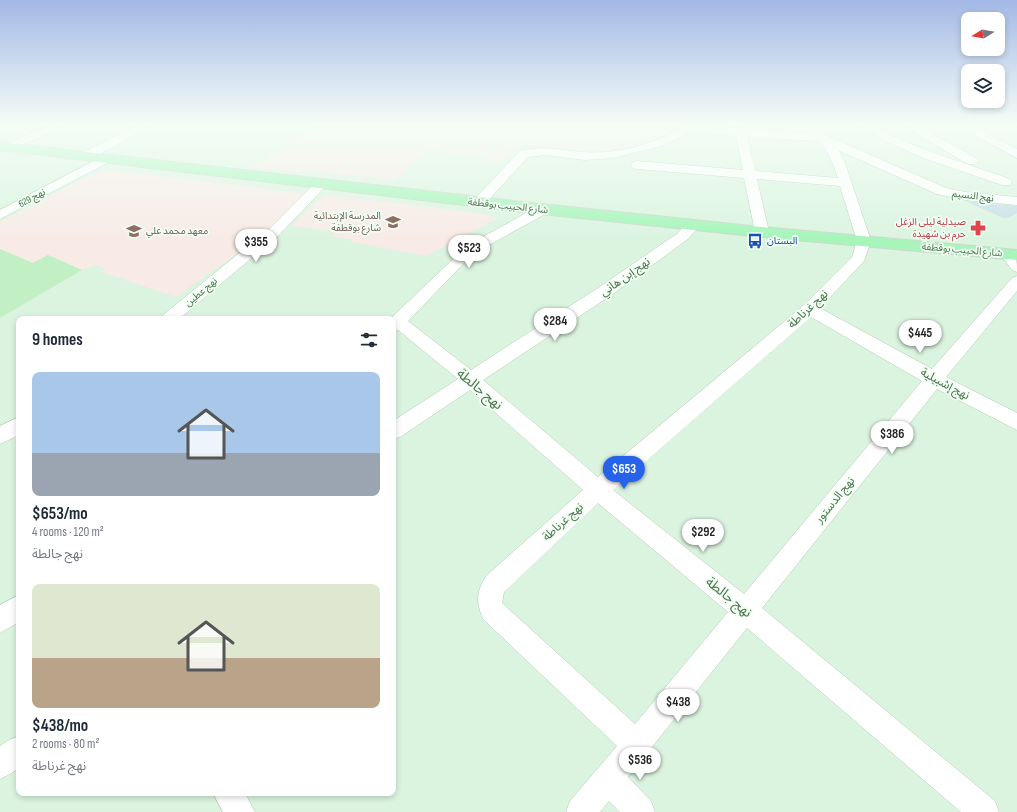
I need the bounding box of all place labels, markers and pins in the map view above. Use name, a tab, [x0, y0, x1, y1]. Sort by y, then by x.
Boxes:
place label: المدرسة الإبتدائية شارع بوقطفة	[314, 210, 381, 235]
school or university icon: المدرسة الإبتدائية شارع بوقطفة	[384, 213, 402, 231]
place label: صيدلية ليلى الزغل حرم بن شهيدة	[896, 216, 966, 242]
pharmacy icon: صيدلية ليلى الزغل حرم بن شهيدة	[969, 219, 987, 237]
school or university icon: معهد محمد علي	[125, 222, 143, 240]
place label: معهد محمد علي	[146, 225, 208, 238]
pin: $355	[232, 229, 280, 263]
bus stop icon: البستان	[746, 232, 764, 250]
pin: $523	[445, 235, 493, 269]
place label: البستان	[767, 235, 797, 247]
pin: $284	[531, 308, 579, 342]
pin: $445	[896, 320, 944, 354]
pin: $386	[868, 421, 916, 455]
pin: $653	[600, 456, 648, 490]
pin: $292	[679, 519, 727, 553]
pin: $438	[654, 689, 702, 723]
pin: $536	[616, 747, 664, 781]

